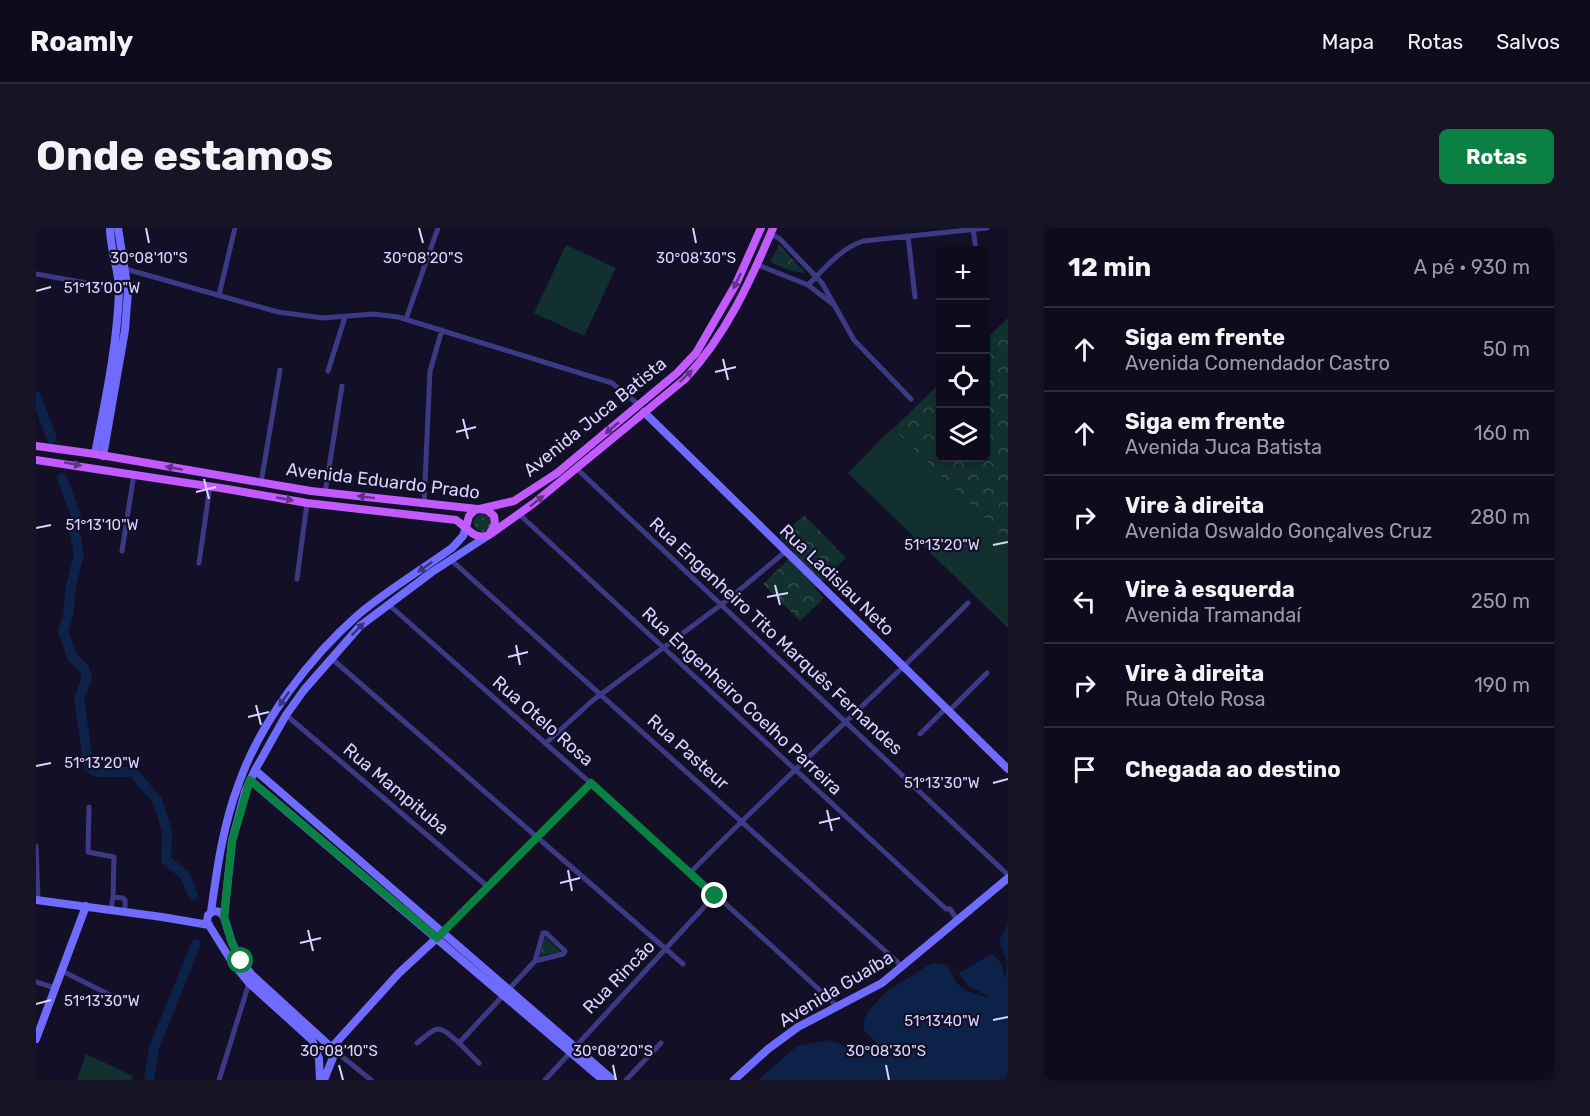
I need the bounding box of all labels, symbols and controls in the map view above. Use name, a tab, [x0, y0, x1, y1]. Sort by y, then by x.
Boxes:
text: Roamly	[30, 25, 133, 58]
text: Mapa	[1322, 29, 1374, 54]
text: Rotas	[1407, 29, 1463, 54]
text: Salvos	[1496, 29, 1560, 54]
button: Rotas	[1439, 129, 1554, 184]
text: Onde estamos	[36, 131, 333, 181]
map controls	[936, 246, 990, 462]
button: +	[936, 246, 990, 300]
text: 30°08'10"S	[110, 249, 188, 267]
text: 30°08'20"S	[383, 249, 463, 267]
text: 30°08'30"S	[656, 249, 736, 267]
text: 12 min	[1068, 252, 1151, 283]
text: A pé · 930 m	[1414, 255, 1530, 279]
one-way arrow	[732, 273, 742, 290]
text: 51°13'00"W	[64, 279, 140, 297]
button: −	[936, 300, 990, 354]
text: Siga em frente	[1125, 324, 1285, 351]
icon: ahead	[1068, 333, 1101, 366]
text: 50 m	[1483, 337, 1530, 361]
text: Avenida Comendador Castro	[1125, 351, 1390, 375]
street label: Avenida Juca Batista	[519, 353, 671, 481]
button: locate	[936, 354, 990, 408]
one-way arrow	[679, 369, 694, 383]
button: layers	[936, 408, 990, 462]
text: Siga em frente	[1125, 408, 1285, 435]
icon: ahead	[1068, 417, 1101, 450]
one-way arrow	[604, 421, 620, 434]
text: 160 m	[1474, 421, 1530, 445]
text: Avenida Juca Batista	[1125, 435, 1322, 459]
street label: Avenida Eduardo Prado	[285, 458, 481, 504]
one-way arrow	[64, 460, 83, 469]
one-way arrow	[164, 463, 183, 472]
one-way arrow	[357, 492, 376, 502]
text: Vire à direita	[1125, 492, 1264, 519]
one-way arrow	[276, 495, 295, 504]
one-way arrow	[529, 495, 544, 507]
icon: right	[1068, 501, 1101, 534]
text: 280 m	[1470, 505, 1530, 529]
street label: Rua Engenheiro Tito Marquês Fernandes	[645, 513, 907, 759]
text: 51°13'10"W	[65, 516, 139, 534]
text: Avenida Oswaldo Gonçalves Cruz	[1125, 519, 1432, 543]
street label: Rua Ladislau Neto	[775, 520, 899, 640]
text: 51°13'20"W	[904, 536, 980, 554]
one-way arrow	[418, 561, 434, 573]
text: Vire à esquerda	[1125, 576, 1295, 603]
icon: left	[1068, 585, 1101, 618]
text: 250 m	[1471, 589, 1530, 613]
street label: Rua Engenheiro Coelho Parreira	[637, 602, 847, 800]
text: Avenida Tramandaí	[1125, 603, 1301, 627]
one-way arrow	[350, 622, 365, 636]
text: Vire à direita	[1125, 660, 1264, 687]
icon: right	[1068, 669, 1101, 702]
street label: Rua Otelo Rosa	[488, 671, 598, 771]
text: 190 m	[1474, 673, 1530, 697]
text: Rua Otelo Rosa	[1125, 687, 1266, 711]
one-way arrow	[278, 691, 290, 707]
street label: Rua Pasteur	[643, 710, 733, 794]
street label: Rua Mampituba	[339, 739, 453, 839]
icon: arrive	[1068, 753, 1101, 786]
text: 51°13'20"W	[64, 754, 140, 772]
text: Chegada ao destino	[1125, 756, 1341, 783]
text: 51°13'30"W	[904, 774, 980, 792]
route end	[701, 882, 727, 908]
street label: Rua Rincão	[578, 935, 660, 1019]
street label: Avenida Guaíba	[775, 946, 897, 1032]
route start	[227, 947, 253, 973]
text: 51°13'30"W	[64, 992, 140, 1010]
text: 51°13'40"W	[904, 1012, 980, 1030]
text: 30°08'10"S	[300, 1042, 378, 1060]
text: 30°08'20"S	[573, 1042, 653, 1060]
text: 30°08'30"S	[846, 1042, 926, 1060]

